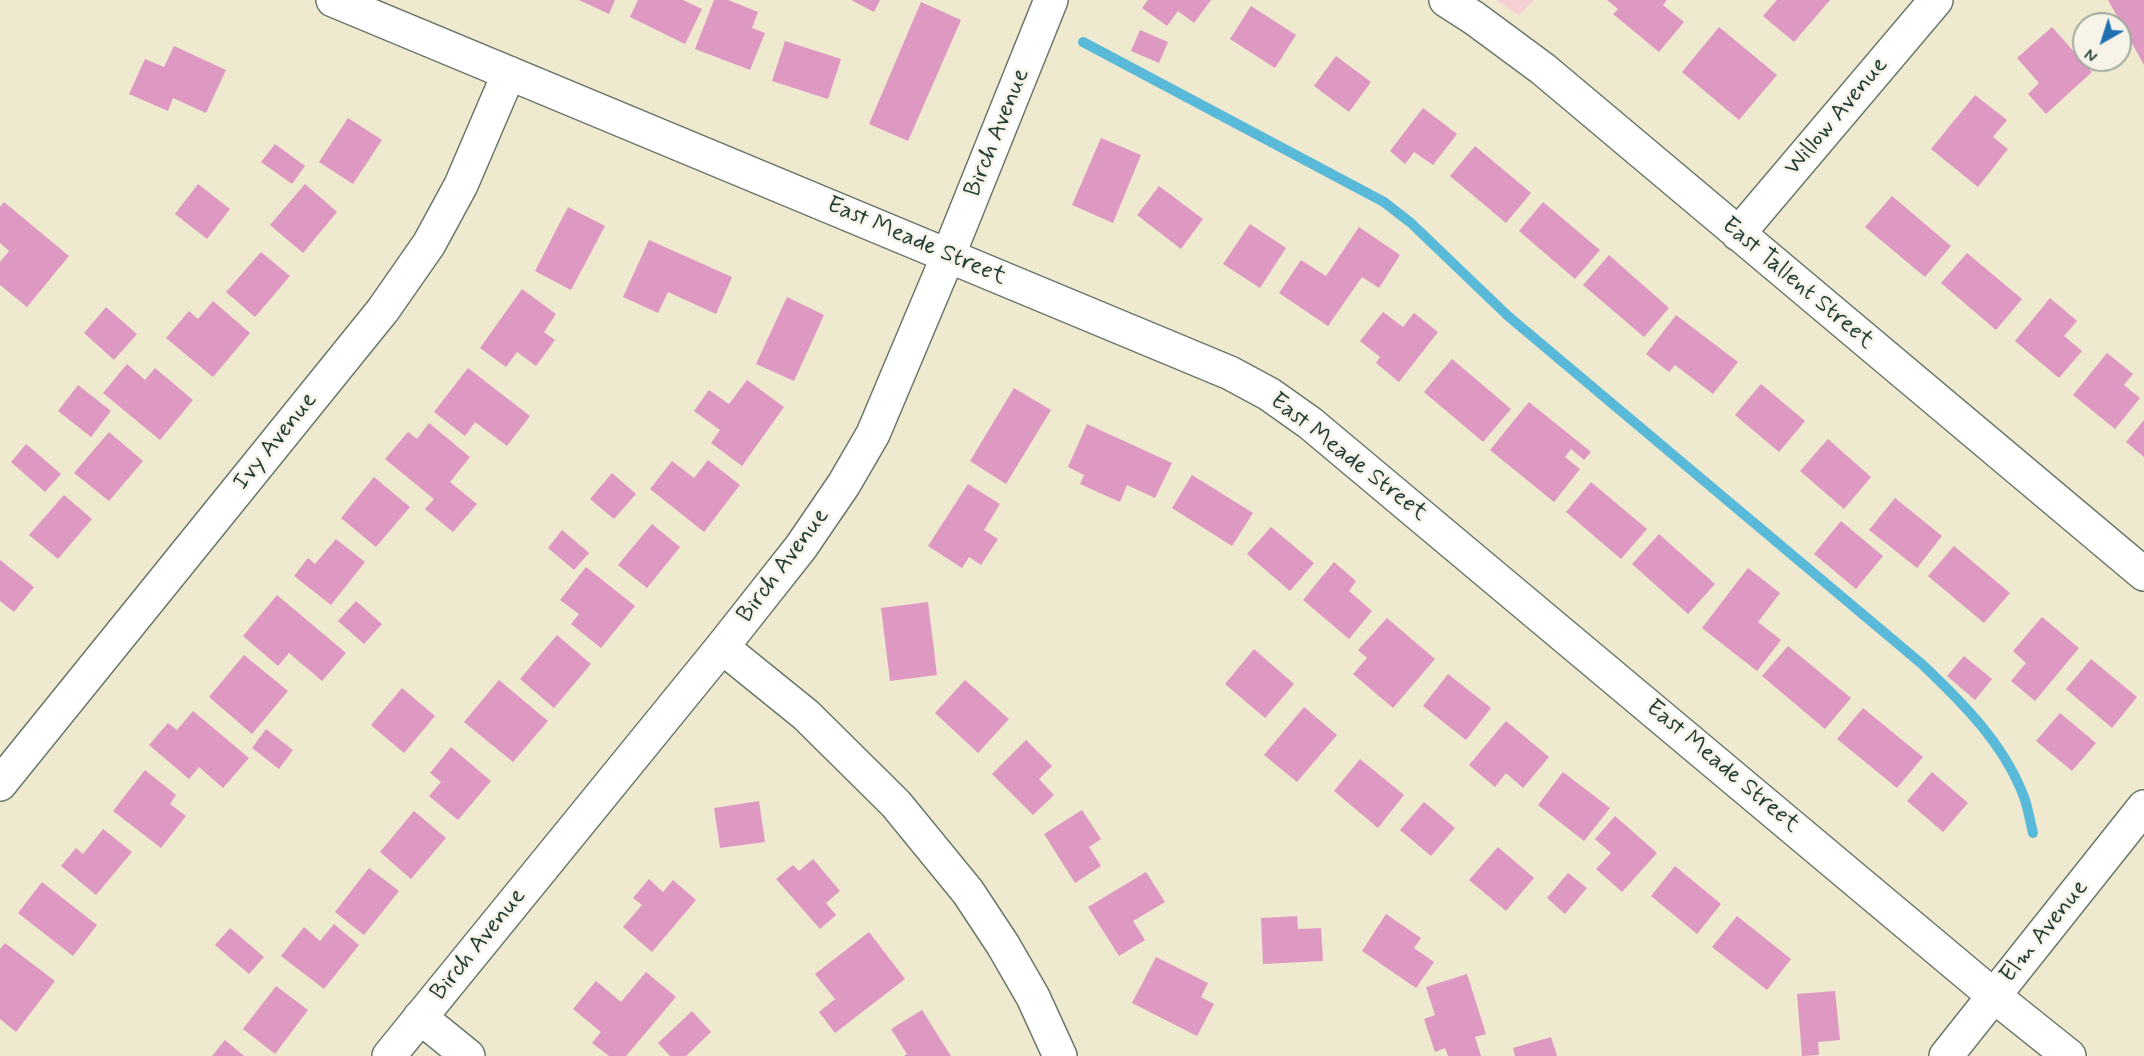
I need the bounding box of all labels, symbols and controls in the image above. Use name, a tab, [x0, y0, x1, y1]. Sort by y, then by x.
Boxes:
north arrow	[2072, 12, 2132, 72]
text: N	[2081, 43, 2102, 66]
street label: Willow Avenue	[1779, 52, 1895, 182]
street label: Birch Avenue	[959, 65, 1037, 201]
street label: East Meade Street	[822, 191, 1010, 293]
street label: East Tallent Street	[1715, 212, 1879, 356]
street label: Ivy Avenue	[228, 387, 324, 497]
street label: East Meade Street	[1263, 388, 1433, 528]
street label: Birch Avenue	[732, 503, 836, 629]
street label: East Meade Street	[1639, 694, 1805, 840]
street label: Elm Avenue	[1995, 875, 2095, 989]
street label: Birch Avenue	[425, 883, 533, 1007]

